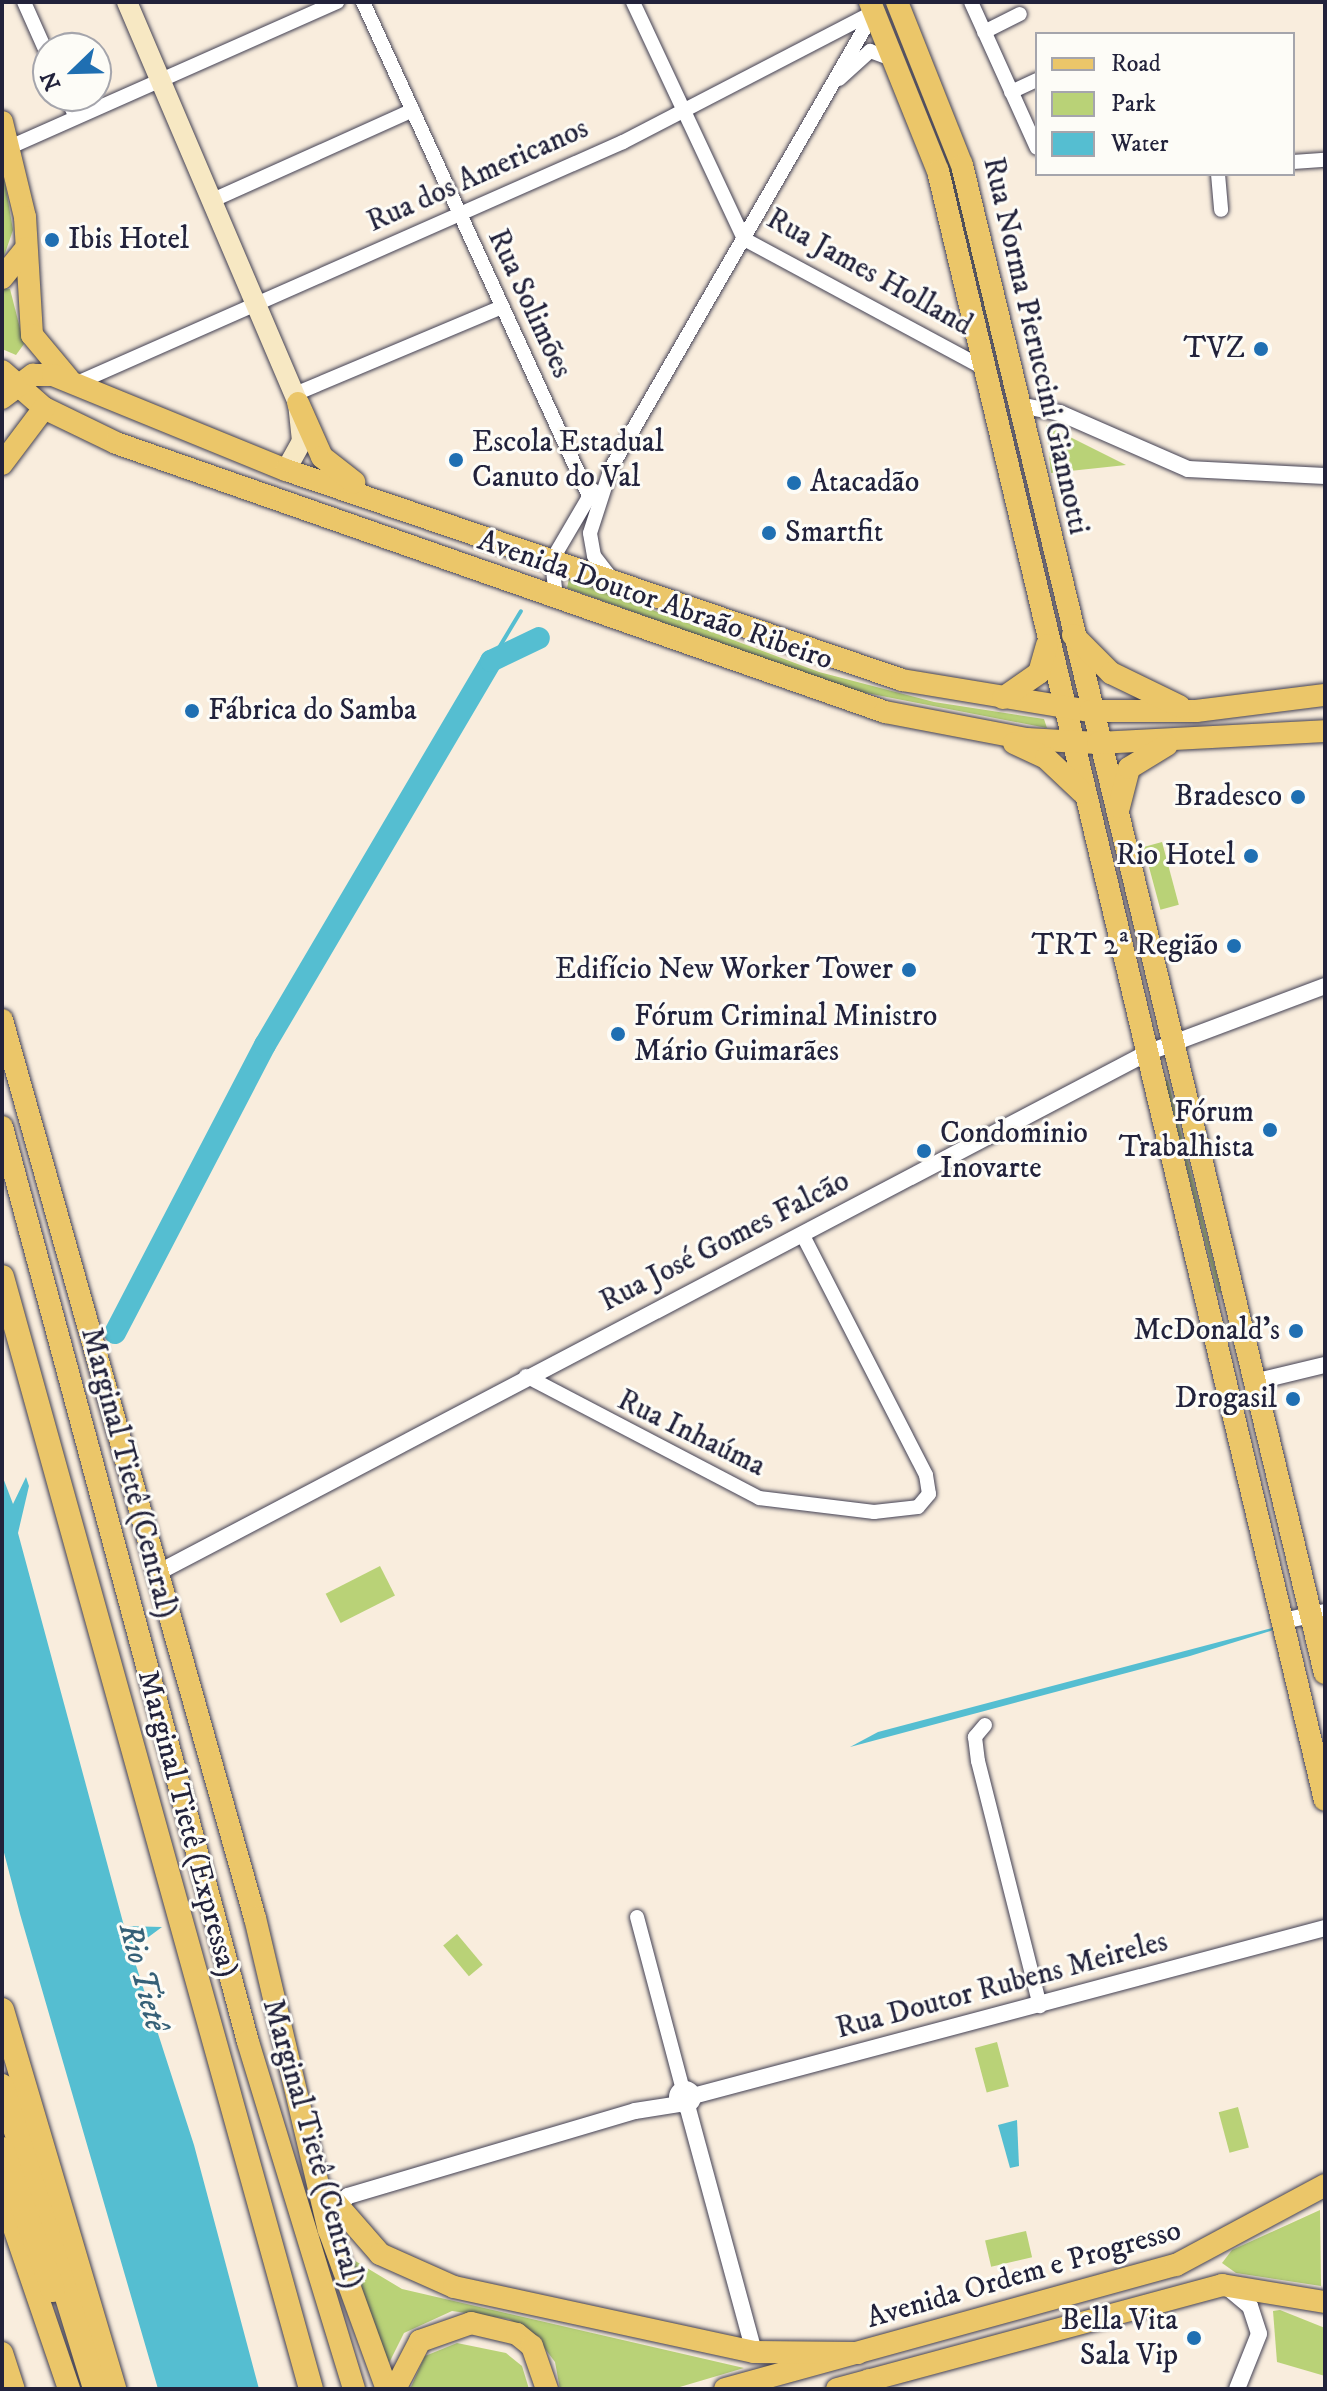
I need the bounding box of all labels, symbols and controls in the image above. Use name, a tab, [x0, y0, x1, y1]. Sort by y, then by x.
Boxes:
north arrow	[32, 32, 112, 112]
legend	[1035, 32, 1295, 176]
text: Road	[1111, 49, 1161, 79]
text: N	[35, 67, 67, 94]
text: Park	[1111, 89, 1156, 119]
street label: Rua dos Americanos	[362, 111, 594, 241]
text: Water	[1111, 129, 1168, 159]
street label: Rua Norma Pieruccini Giannotti	[974, 154, 1096, 538]
street label: Rua James Holland	[760, 202, 978, 344]
place label: Ibis Hotel	[68, 222, 189, 258]
street label: Rua Solimões	[479, 224, 579, 384]
marker: Ibis Hotel	[43, 231, 61, 249]
place label: TVZ	[1184, 331, 1245, 367]
marker: TVZ	[1252, 340, 1270, 358]
place label: Escola Estadual Canuto do Val	[472, 425, 664, 496]
marker: Escola Estadual Canuto do Val	[447, 451, 465, 469]
place label: Atacadão	[810, 465, 919, 501]
marker: Atacadão	[785, 474, 803, 492]
place label: Smartfit	[785, 515, 883, 551]
street label: Avenida Doutor Abraão Ribeiro	[473, 523, 837, 679]
marker: Smartfit	[760, 524, 778, 542]
place label: Fábrica do Samba	[208, 693, 417, 729]
marker: Fábrica do Samba	[183, 702, 201, 720]
place label: Bradesco	[1174, 779, 1282, 815]
marker: Bradesco	[1289, 788, 1307, 806]
place label: Rio Hotel	[1116, 838, 1235, 874]
marker: Rio Hotel	[1242, 847, 1260, 865]
place label: TRT 2ª Região	[1032, 928, 1218, 964]
marker: TRT 2ª Região	[1225, 937, 1243, 955]
place label: Edifício New Worker Tower	[555, 952, 893, 988]
marker: Edifício New Worker Tower	[900, 961, 918, 979]
place label: Fórum Criminal Ministro Mário Guimarães	[634, 999, 937, 1070]
marker: Fórum Criminal Ministro Mário Guimarães	[609, 1025, 627, 1043]
place label: Fórum Trabalhista	[1119, 1095, 1254, 1166]
place label: Condominio Inovarte	[940, 1116, 1088, 1186]
marker: Fórum Trabalhista	[1261, 1121, 1279, 1139]
marker: Condominio Inovarte	[915, 1142, 933, 1160]
street label: Rua José Gomes Falcão	[594, 1164, 856, 1320]
place label: McDonald's	[1133, 1313, 1280, 1349]
marker: McDonald's	[1287, 1322, 1305, 1340]
street label: Marginal Tietê (Central)	[72, 1324, 184, 1622]
place label: Drogasil	[1175, 1381, 1277, 1417]
street label: Rua Inhaúma	[611, 1383, 771, 1485]
marker: Drogasil	[1284, 1390, 1302, 1408]
street label: Marginal Tietê (Expressa)	[129, 1667, 245, 1981]
water label: Rio Tietê	[109, 1919, 175, 2035]
street label: Rua Doutor Rubens Meireles	[832, 1924, 1172, 2048]
street label: Marginal Tietê (Central)	[253, 1995, 371, 2293]
street label: Avenida Ordem e Progresso	[863, 2213, 1185, 2337]
place label: Bella Vita Sala Vip	[1061, 2303, 1178, 2374]
marker: Bella Vita Sala Vip	[1185, 2329, 1203, 2347]

